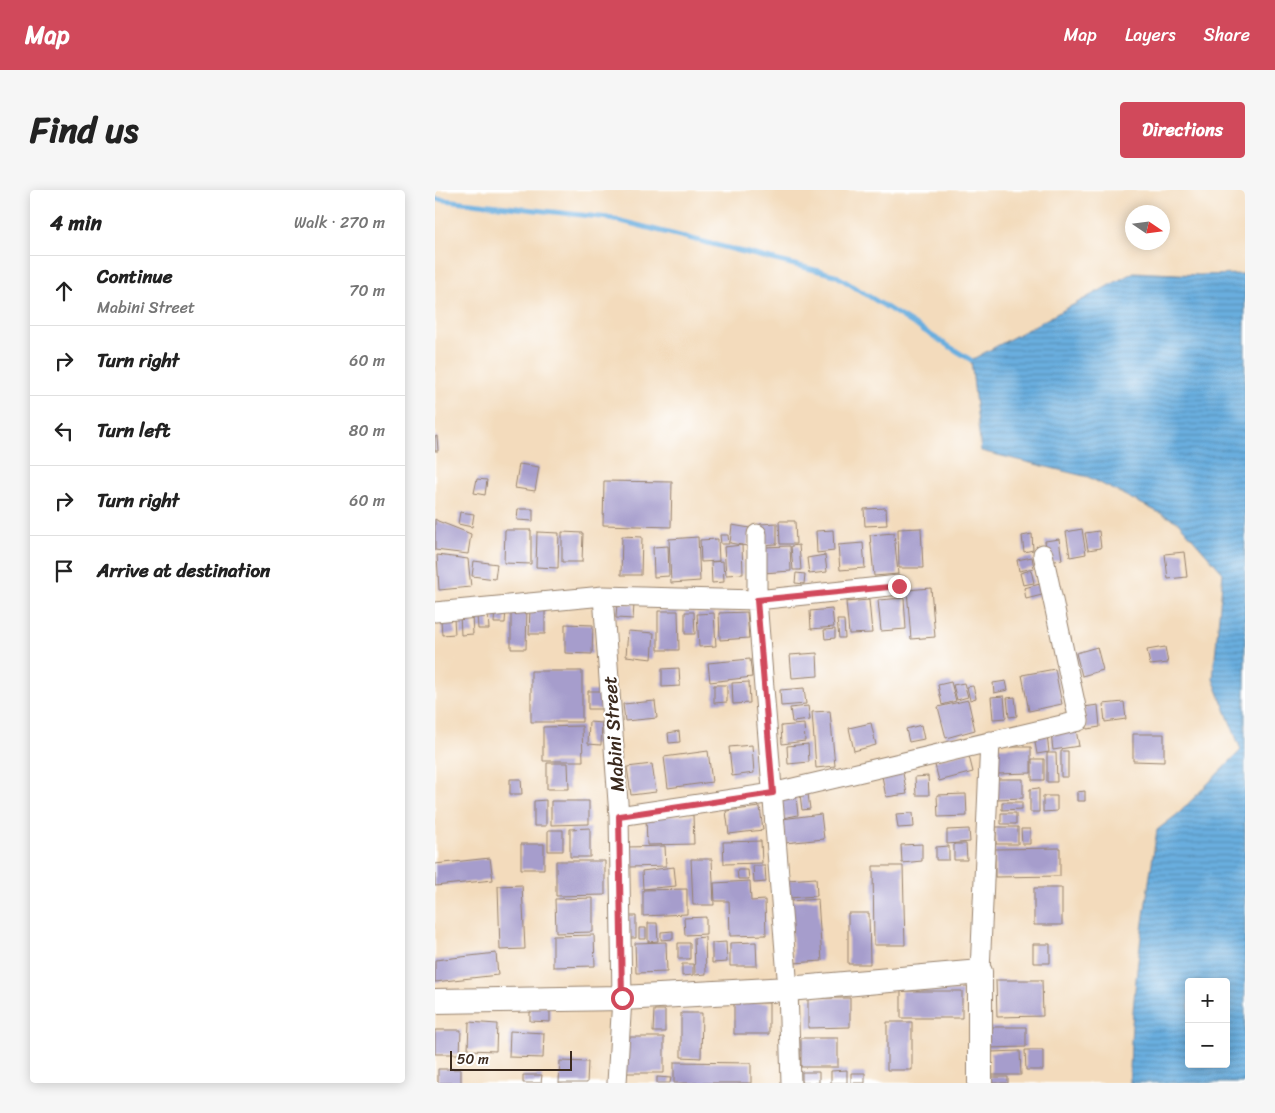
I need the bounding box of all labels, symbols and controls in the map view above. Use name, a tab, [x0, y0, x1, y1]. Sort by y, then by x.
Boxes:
text: Map	[25, 14, 69, 56]
text: Map	[1064, 19, 1097, 51]
text: Layers	[1125, 19, 1176, 51]
text: Share	[1204, 19, 1250, 51]
text: Find us	[30, 99, 138, 161]
button: Directions	[1120, 102, 1245, 158]
text: 4 min	[50, 204, 102, 242]
north arrow	[1125, 205, 1170, 250]
text: Walk · 270 m	[294, 208, 385, 237]
text: Continue	[97, 260, 173, 293]
text: 70 m	[349, 276, 385, 305]
icon: ahead	[50, 277, 78, 305]
text: Mabini Street	[97, 293, 195, 322]
text: Turn right	[97, 344, 179, 377]
text: 60 m	[349, 346, 385, 375]
icon: right	[50, 347, 78, 375]
text: Turn left	[97, 414, 170, 447]
text: 80 m	[349, 416, 385, 445]
icon: left	[50, 417, 78, 445]
text: Turn right	[97, 484, 179, 517]
text: 60 m	[349, 486, 385, 515]
icon: right	[50, 487, 78, 515]
text: Arrive at destination	[97, 554, 270, 587]
icon: arrive	[50, 557, 78, 585]
route end	[888, 575, 911, 598]
street label: Mabini Street	[593, 675, 634, 793]
map controls	[1185, 978, 1230, 1068]
button: +	[1185, 978, 1230, 1023]
route start	[611, 987, 634, 1010]
button: −	[1185, 1023, 1230, 1068]
text: 50 m	[457, 1047, 489, 1072]
scale bar	[450, 1048, 573, 1071]

